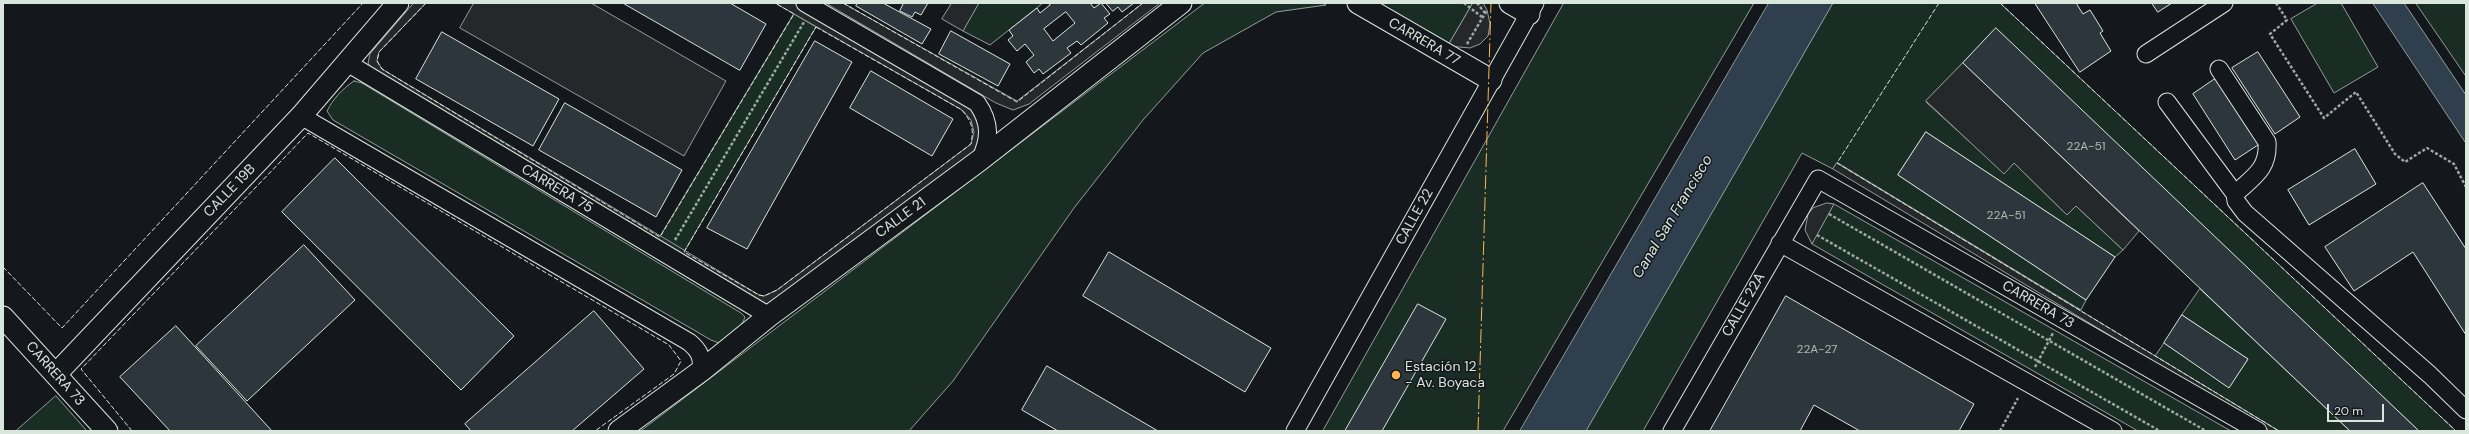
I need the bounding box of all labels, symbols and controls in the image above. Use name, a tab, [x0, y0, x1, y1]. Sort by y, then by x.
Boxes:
street label: CARRERA 77	[1385, 15, 1463, 69]
house number: 22A-51	[2067, 140, 2105, 154]
water label: Canal San Francisco	[1629, 152, 1717, 282]
street label: CALLE 19B	[201, 161, 259, 221]
street label: CARRERA 75	[518, 161, 596, 217]
street label: CALLE 22	[1393, 186, 1437, 248]
street label: CALLE 21	[873, 194, 929, 242]
house number: 22A-51	[1987, 209, 2025, 223]
street label: CALLE 22A	[1719, 270, 1769, 340]
street label: CARRERA 73	[1999, 278, 2077, 332]
street label: CARRERA 73	[22, 339, 88, 409]
house number: 22A-27	[1796, 343, 1838, 357]
place label: Estación 12 - Av. Boyaca	[1405, 359, 1485, 392]
marker: Estación 12 - Av. Boyaca	[1390, 369, 1402, 381]
scale bar	[2329, 396, 2386, 422]
text: 20 m	[2334, 403, 2363, 419]

